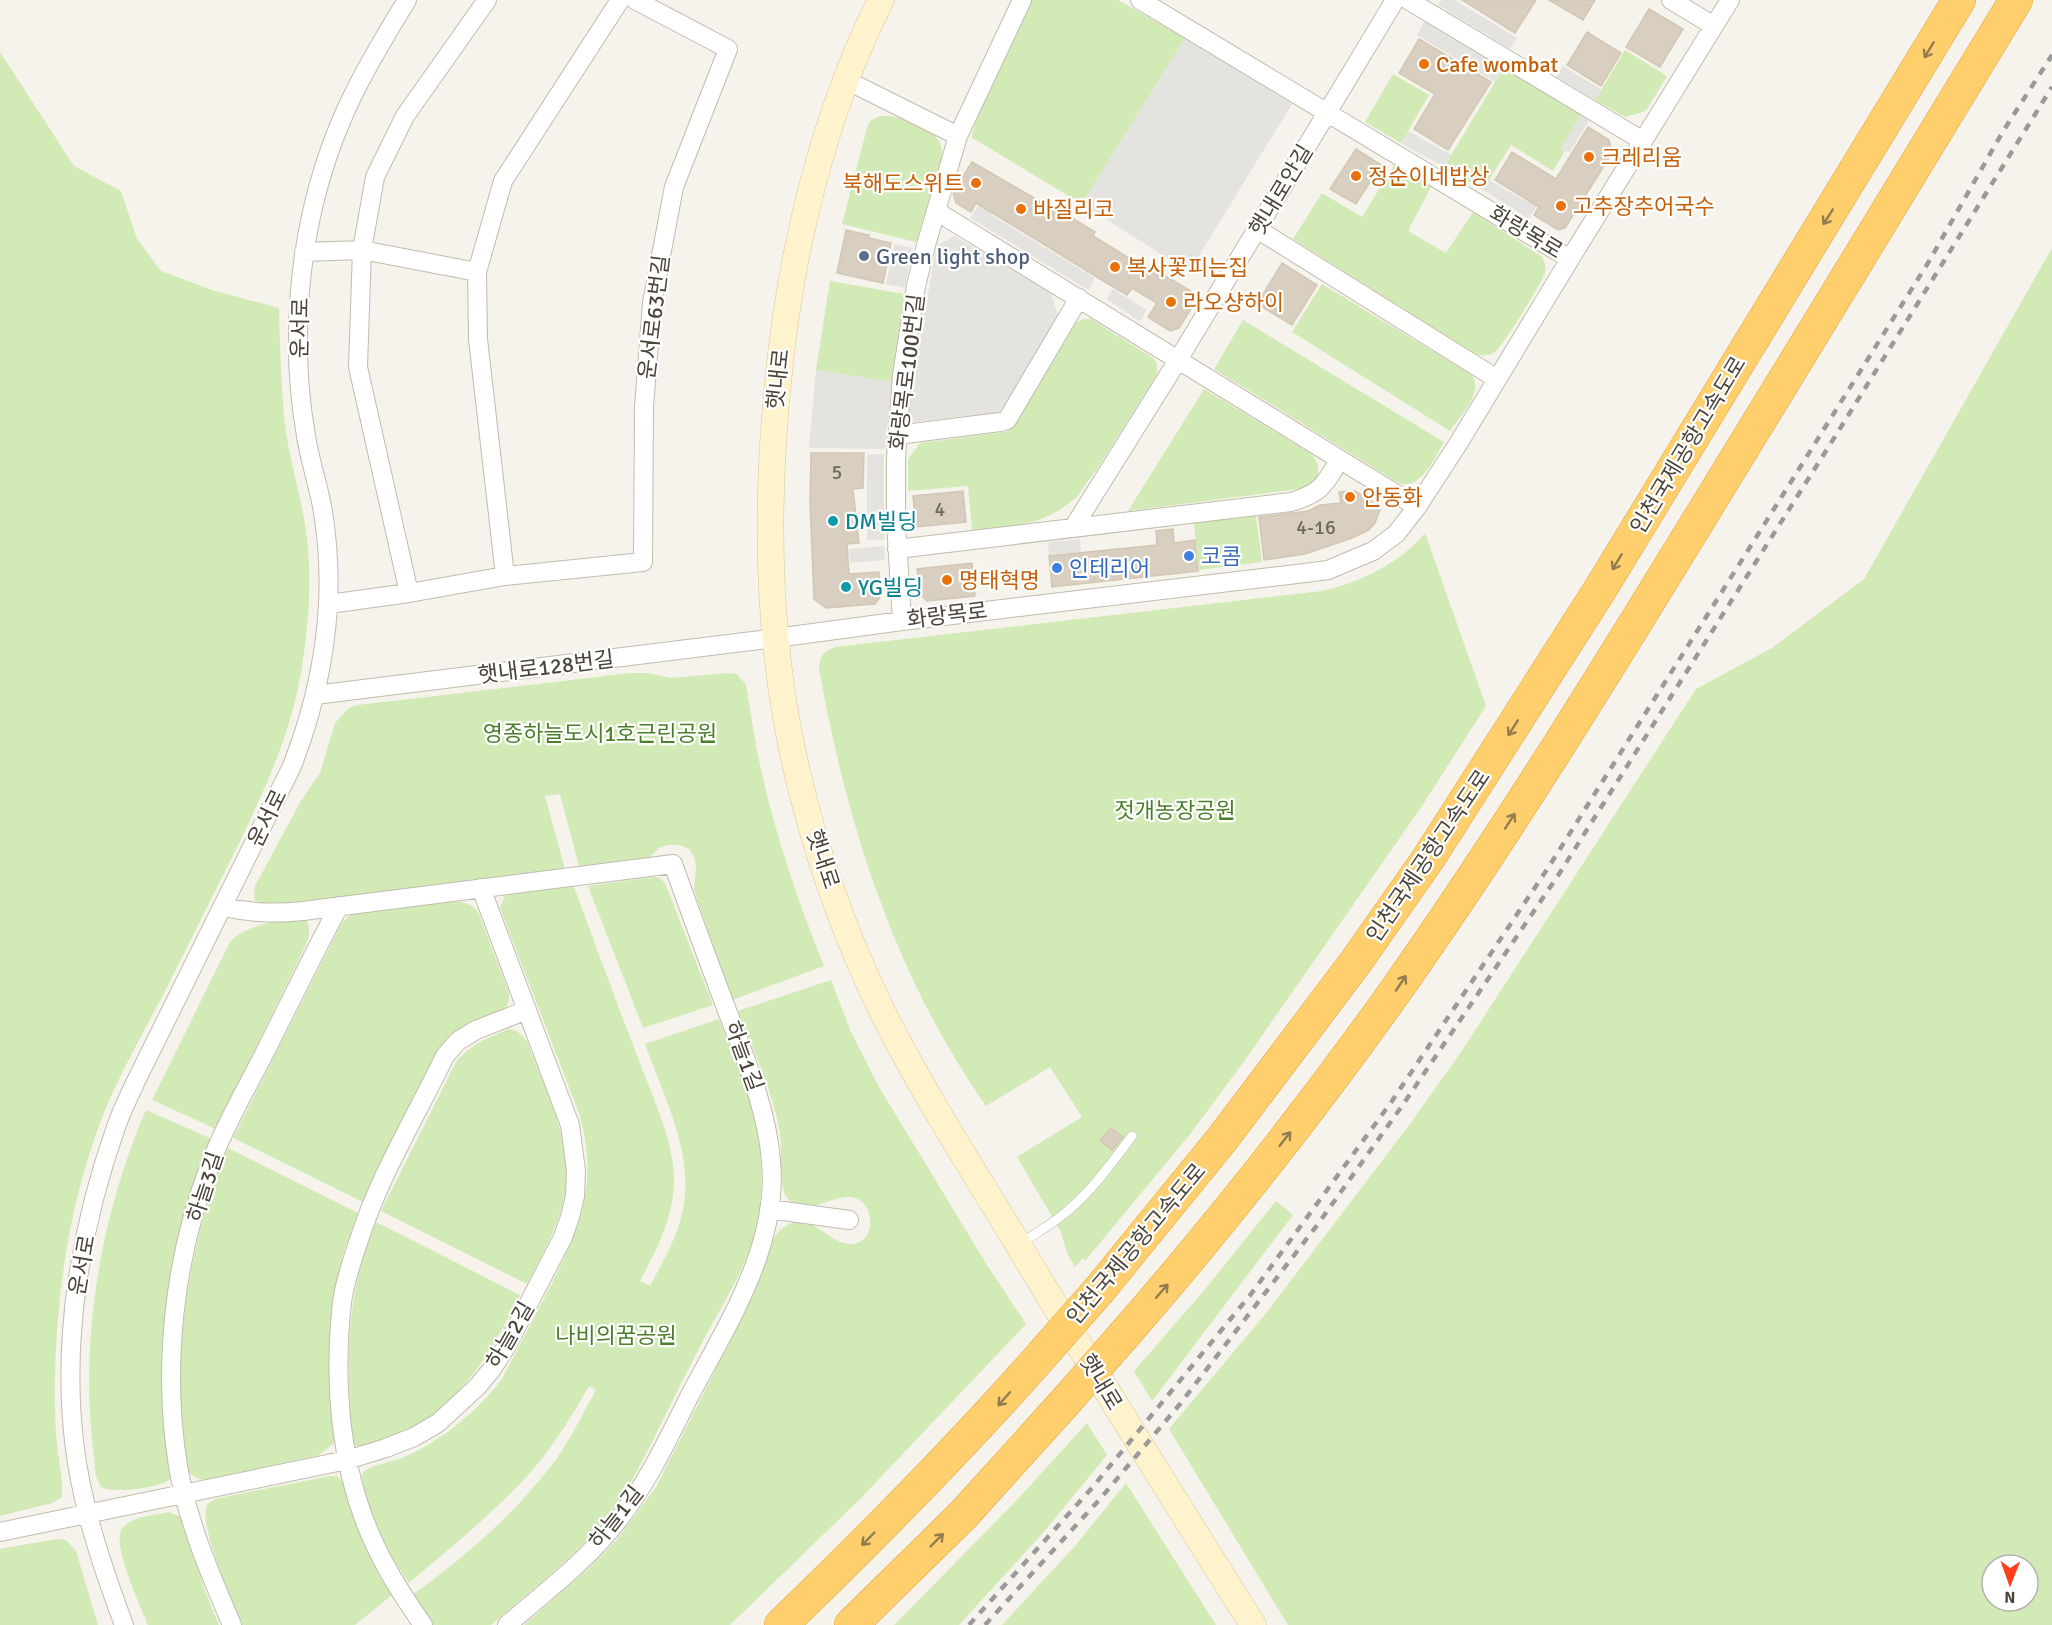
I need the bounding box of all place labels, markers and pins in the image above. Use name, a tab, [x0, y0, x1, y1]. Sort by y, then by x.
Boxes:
place label: Cafe wombat	[1436, 51, 1558, 78]
marker: Cafe wombat	[1417, 57, 1431, 71]
place label: 크레리움	[1601, 144, 1682, 171]
marker: 크레리움	[1582, 150, 1596, 164]
place label: 정순이네밥상	[1368, 163, 1489, 190]
marker: 정순이네밥상	[1349, 169, 1363, 183]
place label: 북해도스위트	[843, 170, 964, 197]
marker: 북해도스위트	[969, 176, 983, 190]
place label: 고추장추어국수	[1573, 193, 1715, 220]
place label: 바질리코	[1033, 196, 1114, 223]
marker: 고추장추어국수	[1554, 199, 1568, 213]
marker: 바질리코	[1014, 202, 1028, 216]
place label: Green light shop	[876, 243, 1030, 270]
marker: Green light shop	[857, 249, 871, 263]
place label: 복사꽃피는집	[1127, 254, 1248, 281]
marker: 복사꽃피는집	[1108, 260, 1122, 274]
place label: 라오샹하이	[1183, 289, 1284, 316]
marker: 라오샹하이	[1164, 295, 1178, 309]
place label: 안동화	[1362, 484, 1423, 511]
marker: 안동화	[1343, 490, 1357, 504]
place label: DM빌딩	[845, 508, 917, 535]
marker: DM빌딩	[826, 514, 840, 528]
place label: 코콤	[1201, 543, 1241, 570]
marker: 코콤	[1182, 549, 1196, 563]
place label: 인테리어	[1069, 555, 1150, 582]
marker: 인테리어	[1050, 561, 1064, 575]
place label: 명태혁명	[959, 567, 1040, 594]
marker: 명태혁명	[940, 573, 954, 587]
place label: YG빌딩	[858, 574, 923, 601]
marker: YG빌딩	[839, 580, 853, 594]

